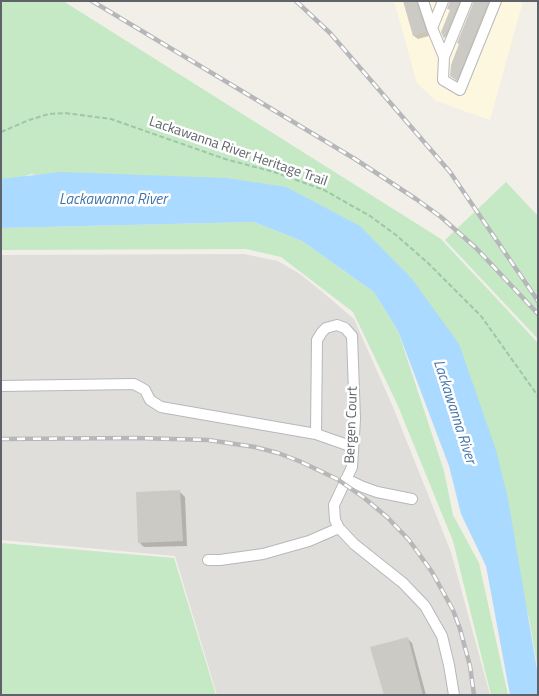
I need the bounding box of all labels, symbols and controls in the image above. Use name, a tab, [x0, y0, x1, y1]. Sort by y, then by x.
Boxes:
street label: Lackawanna River Heritage Trail	[147, 114, 329, 190]
water label: Lackawanna River	[59, 191, 167, 209]
water label: Lackawanna River	[429, 358, 479, 466]
street label: Bergen Court	[342, 386, 362, 464]

